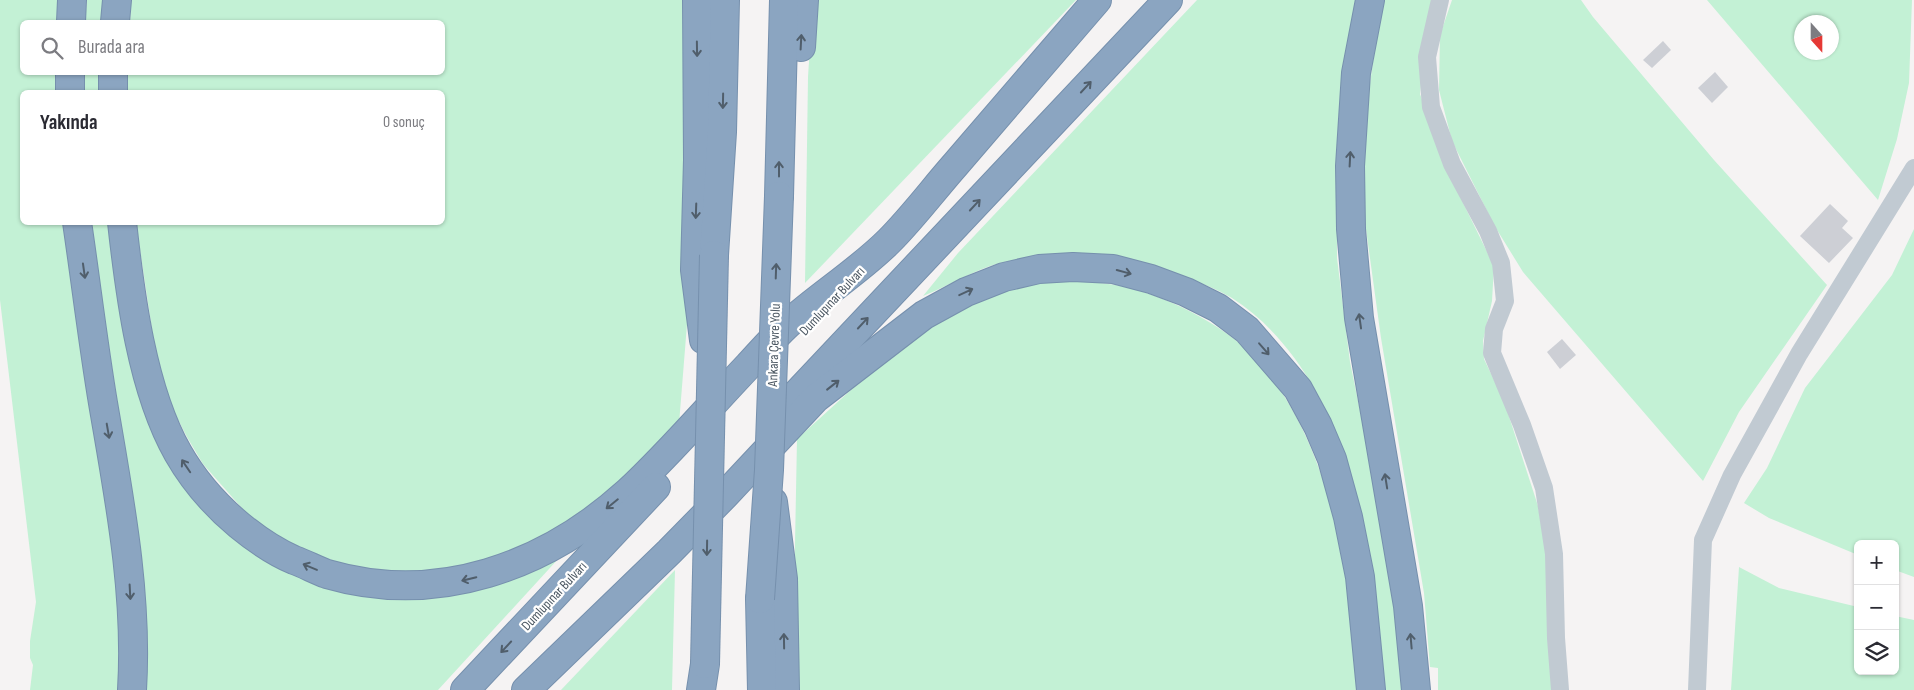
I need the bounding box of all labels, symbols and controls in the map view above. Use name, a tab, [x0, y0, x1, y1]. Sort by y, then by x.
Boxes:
north arrow	[1794, 15, 1839, 60]
search box	[20, 20, 445, 75]
icon: search	[38, 34, 66, 62]
one-way arrow	[797, 35, 806, 51]
text: Burada ara	[78, 36, 145, 59]
one-way arrow	[692, 40, 702, 56]
one-way arrow	[1080, 80, 1092, 93]
one-way arrow	[718, 92, 728, 109]
text: Yakında	[40, 110, 97, 135]
text: 0 sonuç	[383, 113, 425, 132]
one-way arrow	[1346, 151, 1355, 167]
one-way arrow	[774, 161, 784, 177]
one-way arrow	[969, 199, 981, 211]
one-way arrow	[692, 203, 701, 219]
one-way arrow	[79, 262, 89, 278]
one-way arrow	[771, 263, 781, 279]
street label: Dumlupınar Bulvarı	[796, 263, 868, 339]
one-way arrow	[1116, 268, 1132, 277]
one-way arrow	[958, 287, 973, 297]
street label: Ankara Çevre Yolu	[764, 303, 784, 388]
one-way arrow	[1355, 313, 1365, 329]
one-way arrow	[857, 317, 869, 330]
one-way arrow	[1258, 343, 1269, 356]
one-way arrow	[826, 379, 839, 390]
one-way arrow	[104, 423, 114, 439]
one-way arrow	[181, 459, 191, 473]
one-way arrow	[1381, 473, 1391, 489]
one-way arrow	[606, 499, 619, 510]
one-way arrow	[702, 540, 712, 556]
map controls	[1854, 540, 1899, 675]
button: +	[1854, 540, 1899, 585]
street label: Dumlupınar Bulvarı	[518, 558, 590, 634]
one-way arrow	[303, 561, 318, 571]
one-way arrow	[462, 575, 478, 584]
one-way arrow	[125, 584, 135, 600]
button: −	[1854, 585, 1899, 630]
button: layers	[1854, 630, 1899, 675]
one-way arrow	[779, 634, 789, 650]
one-way arrow	[1406, 634, 1416, 650]
one-way arrow	[500, 640, 512, 653]

